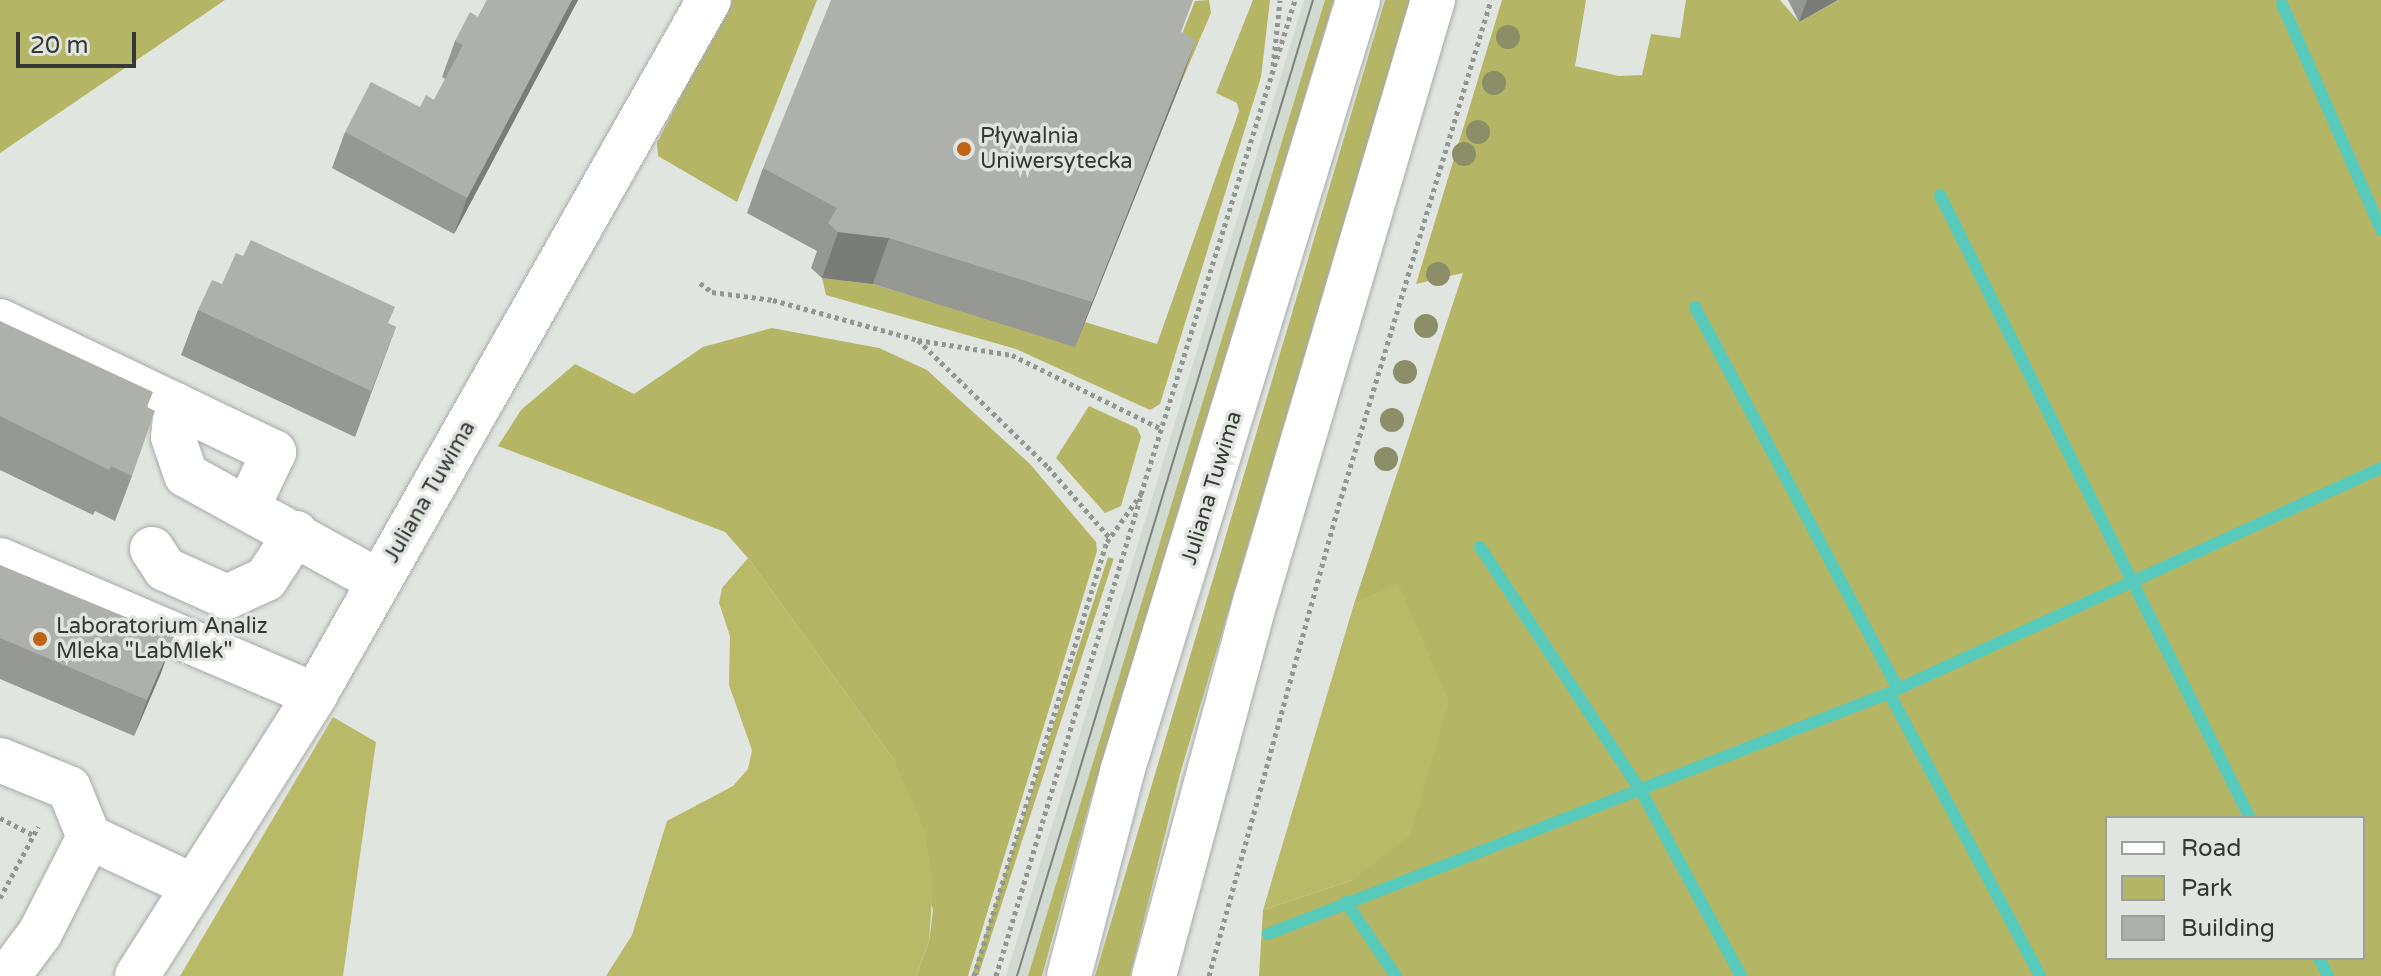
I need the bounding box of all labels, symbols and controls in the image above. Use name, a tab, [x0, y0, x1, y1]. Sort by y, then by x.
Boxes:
scale bar	[20, 16, 140, 66]
text: 20 m	[30, 31, 88, 60]
place label: Pływalnia Uniwersytecka	[980, 123, 1133, 174]
marker: Pływalnia Uniwersytecka	[955, 140, 973, 158]
street label: Juliana Tuwima	[1176, 408, 1248, 568]
street label: Juliana Tuwima	[379, 416, 481, 568]
place label: Laboratorium Analiz Mleka "LabMlek"	[56, 613, 268, 664]
marker: Laboratorium Analiz Mleka "LabMlek"	[31, 630, 49, 648]
legend	[2105, 816, 2365, 960]
text: Road	[2181, 834, 2241, 863]
text: Park	[2181, 874, 2232, 903]
text: Building	[2181, 914, 2275, 943]

